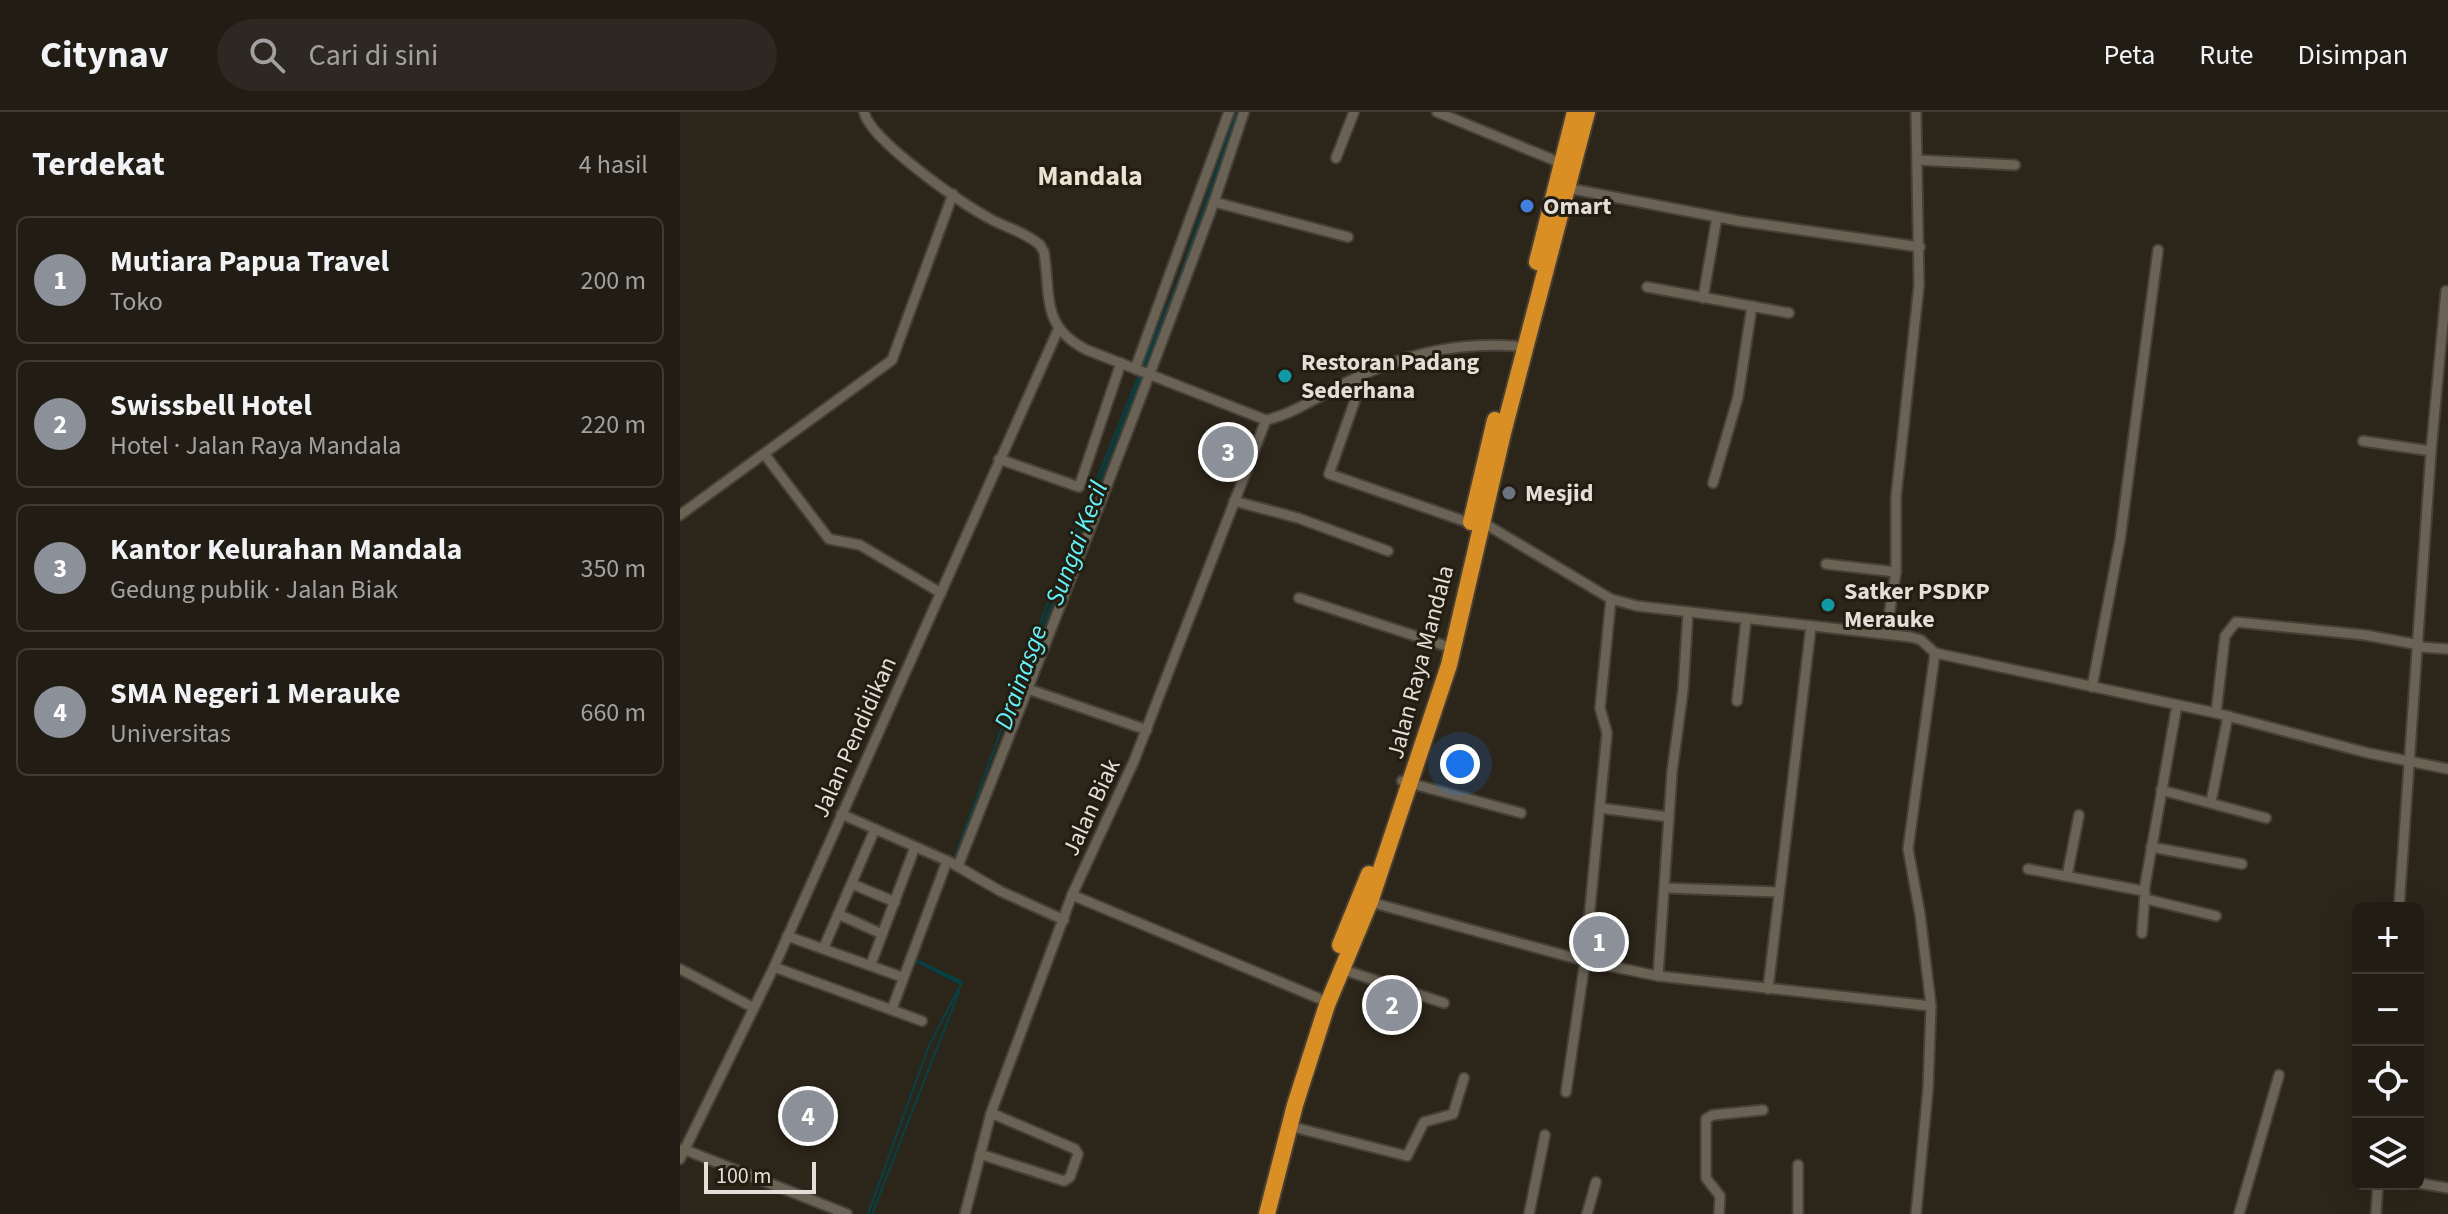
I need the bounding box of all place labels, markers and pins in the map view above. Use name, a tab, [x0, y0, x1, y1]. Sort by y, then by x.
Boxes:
place label: Omart	[1543, 189, 1611, 224]
marker: Omart	[1518, 197, 1536, 215]
place label: Restoran Padang Sederhana	[1301, 345, 1479, 408]
marker: Restoran Padang Sederhana	[1276, 367, 1294, 385]
pin: 3	[1202, 422, 1254, 482]
place label: Mesjid	[1525, 476, 1593, 511]
marker: Mesjid	[1500, 484, 1518, 502]
place label: Satker PSDKP Merauke	[1844, 574, 1990, 637]
marker: Satker PSDKP Merauke	[1819, 596, 1837, 614]
pin: 1	[1573, 912, 1625, 972]
pin: 2	[1366, 975, 1418, 1035]
pin: 4	[782, 1086, 834, 1146]

